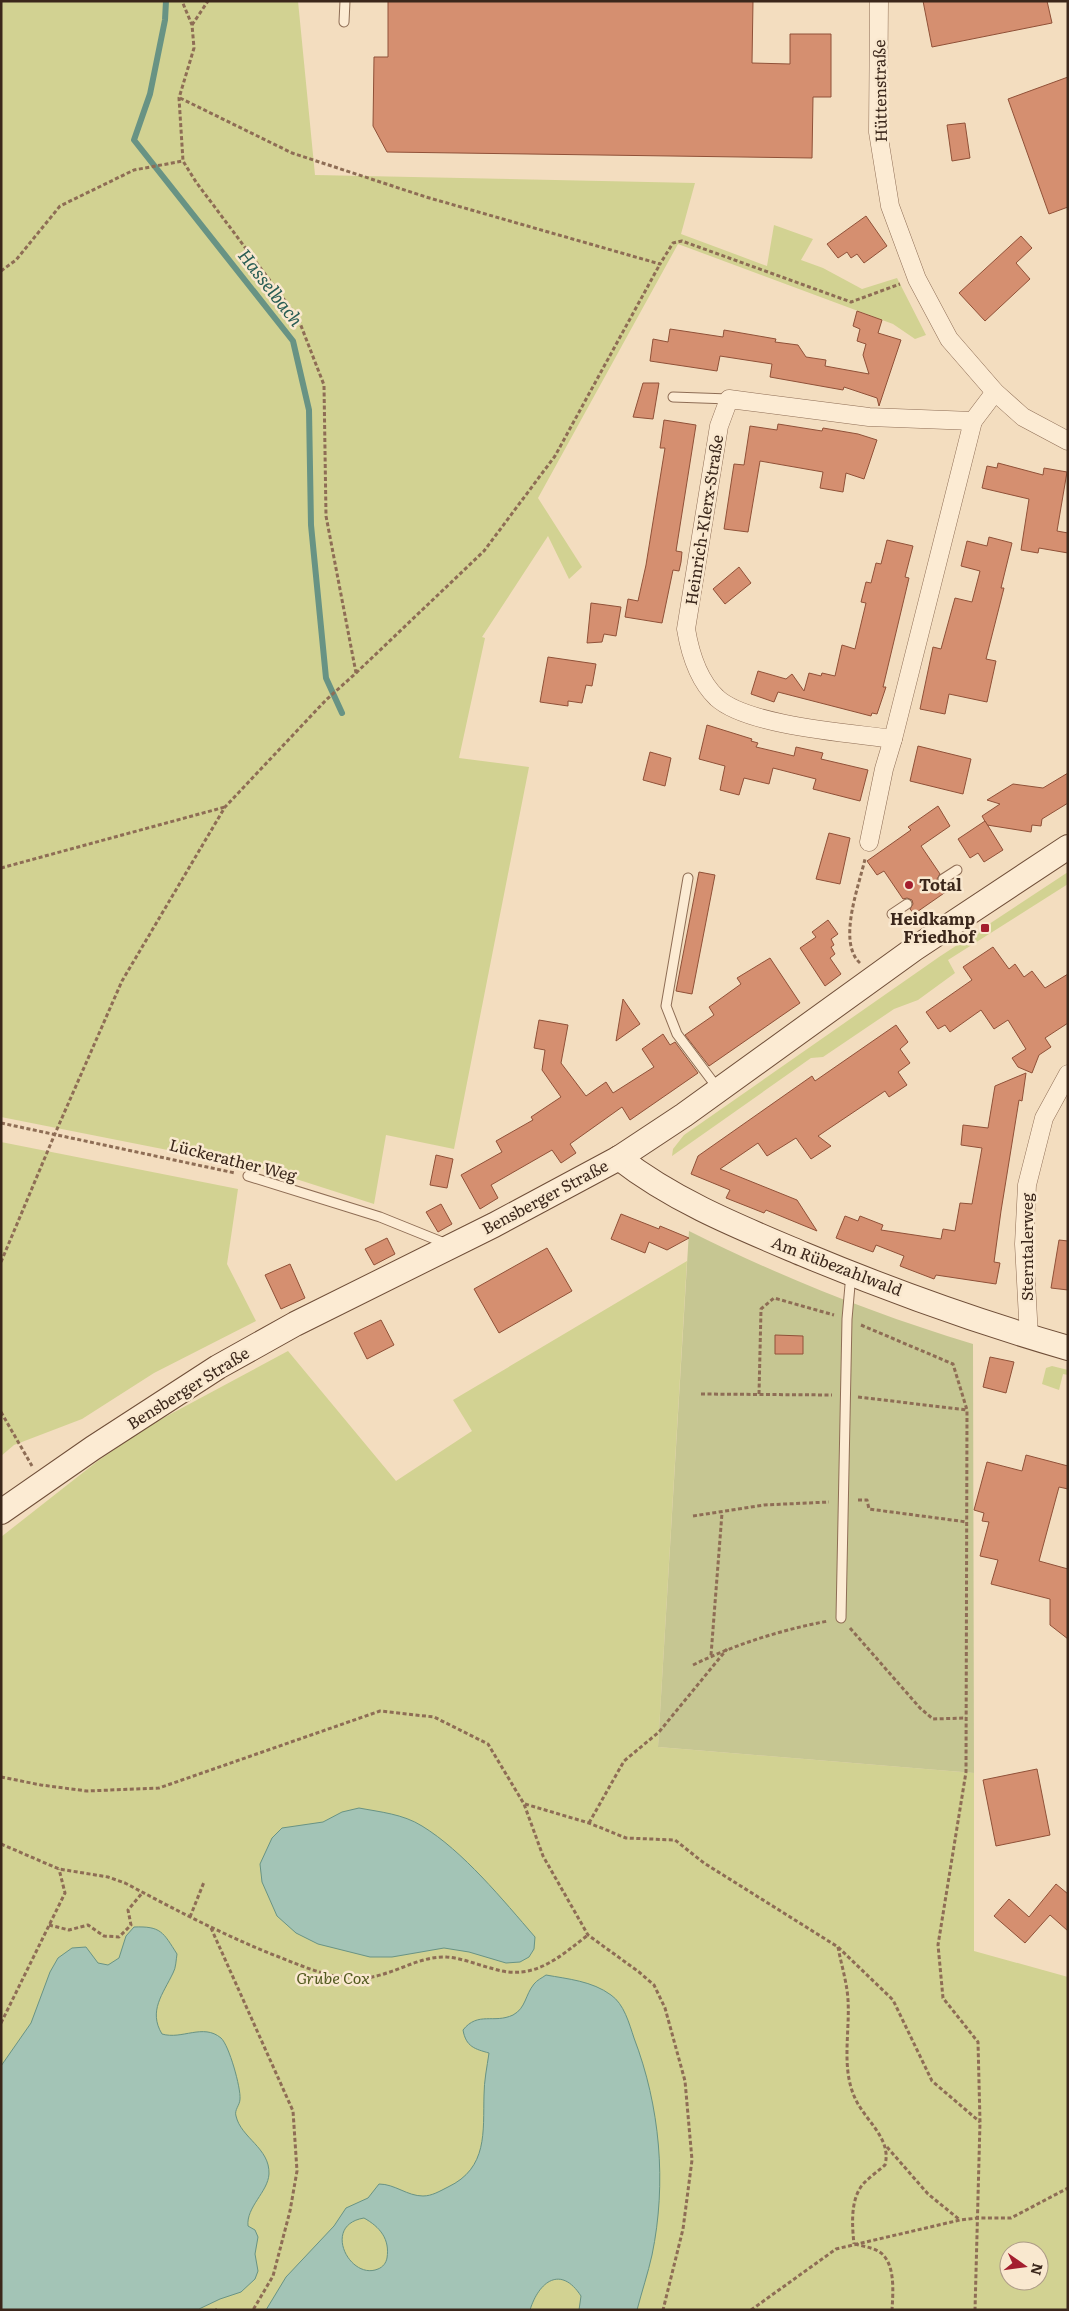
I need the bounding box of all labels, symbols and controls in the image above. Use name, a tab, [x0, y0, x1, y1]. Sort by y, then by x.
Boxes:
street label: Hüttenstraße	[866, 39, 892, 143]
water label: Hasselbach	[232, 243, 310, 332]
street label: Heinrich-Klerx-Straße	[678, 433, 728, 607]
place label: Total	[919, 872, 962, 896]
marker: Total	[903, 879, 915, 891]
place label: Heidkamp Friedhof	[890, 906, 977, 948]
marker: Heidkamp Friedhof	[979, 922, 991, 934]
street label: Lückerather Weg	[167, 1132, 300, 1186]
street label: Bensberger Straße	[477, 1153, 612, 1240]
street label: Sterntalerweg	[1014, 1193, 1038, 1301]
street label: Am Rübezahlwald	[769, 1229, 906, 1301]
street label: Bensberger Straße	[122, 1340, 253, 1434]
park label: Grube Cox	[296, 1965, 370, 1989]
north arrow	[999, 2241, 1049, 2291]
text: N	[1026, 2261, 1049, 2278]

